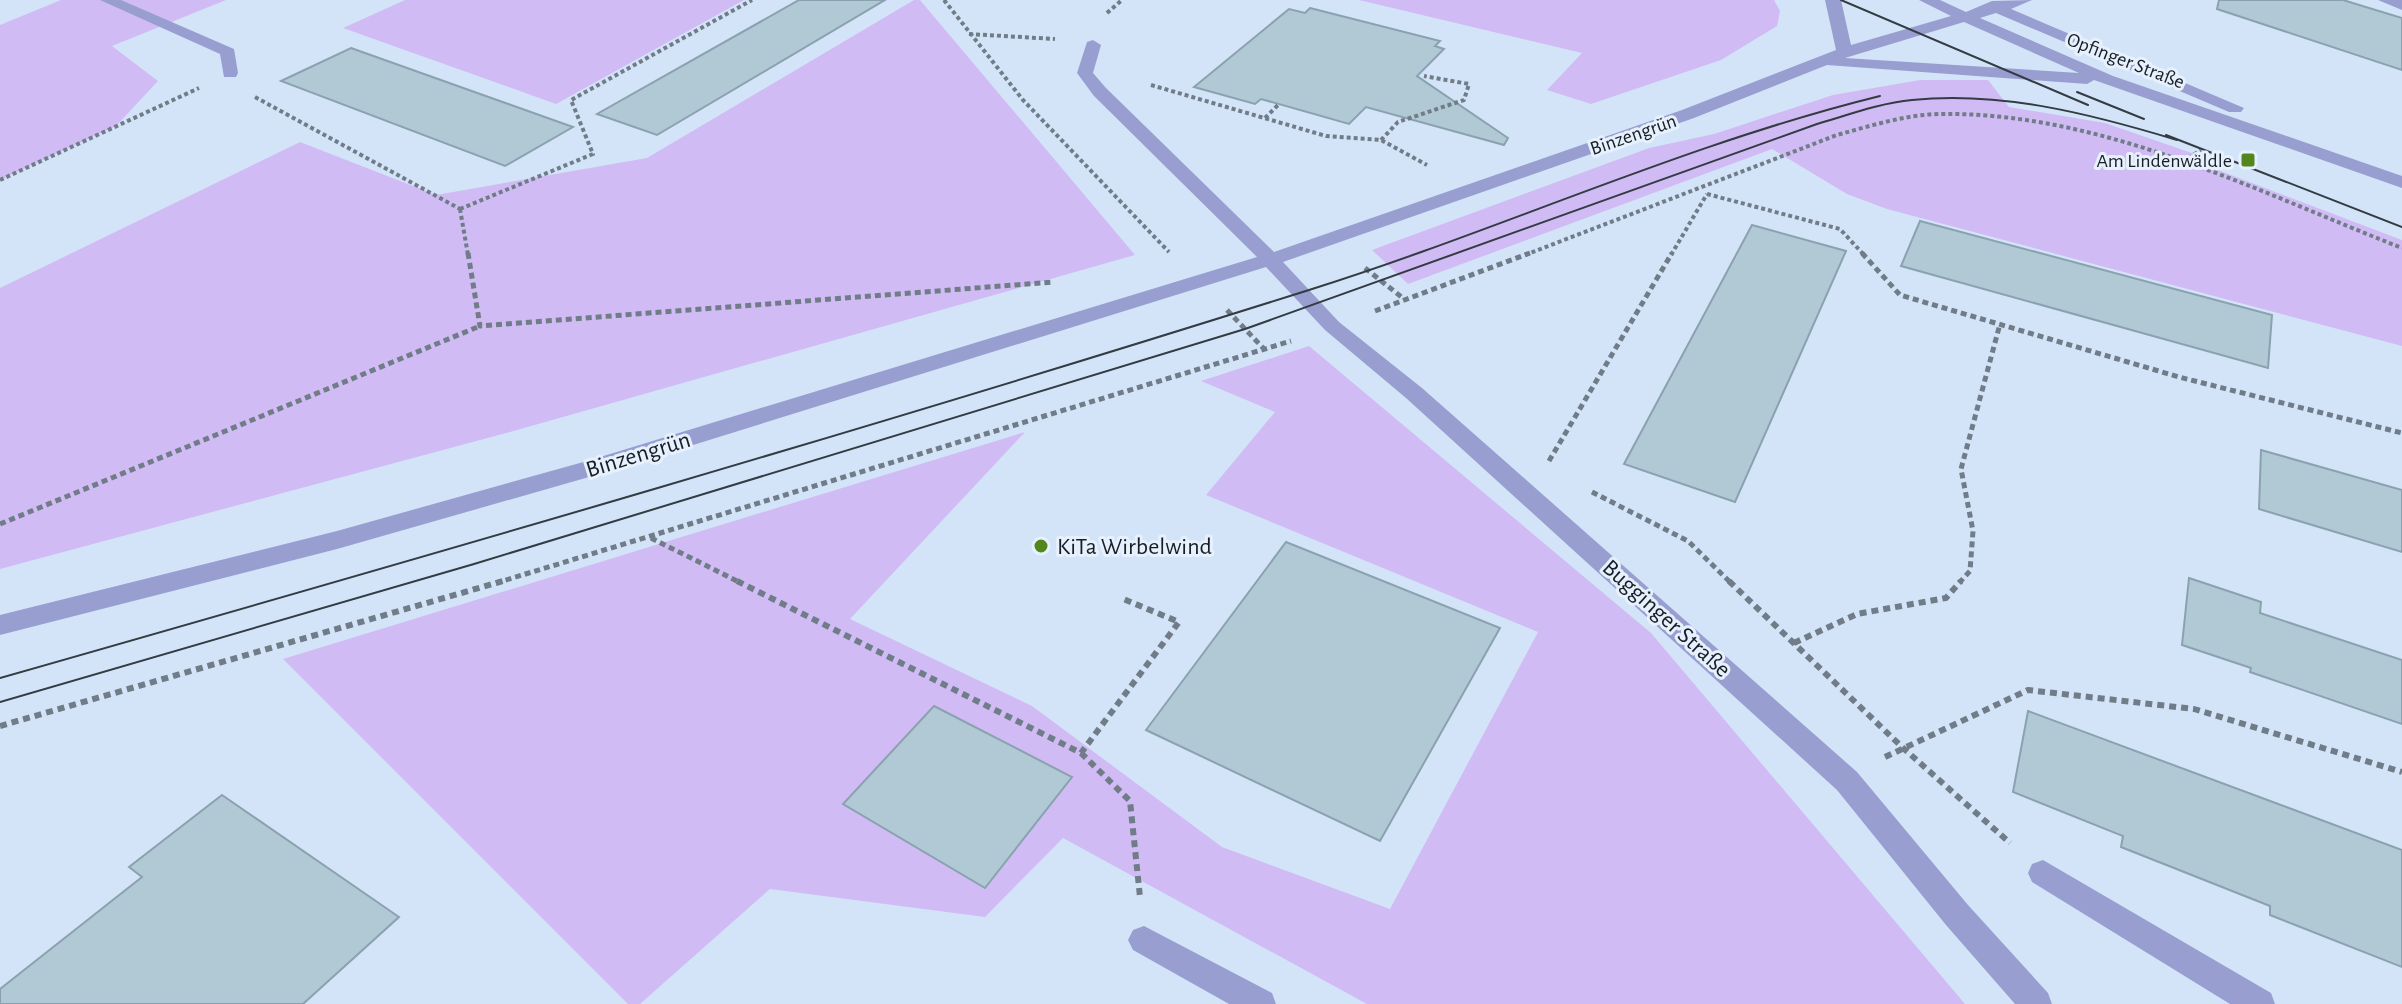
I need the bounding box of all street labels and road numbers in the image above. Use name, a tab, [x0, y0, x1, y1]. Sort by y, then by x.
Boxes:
street label: Opfinger Straße	[2064, 29, 2187, 93]
street label: Binzengrün	[1588, 111, 1679, 159]
street label: Binzengrün	[583, 428, 693, 482]
street label: Bugginger Straße	[1598, 555, 1735, 682]

